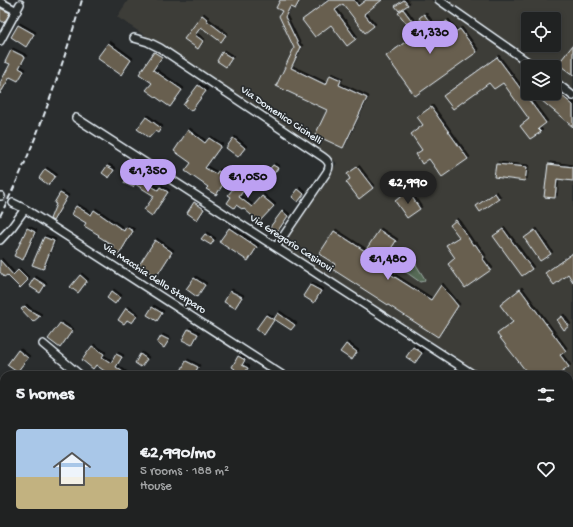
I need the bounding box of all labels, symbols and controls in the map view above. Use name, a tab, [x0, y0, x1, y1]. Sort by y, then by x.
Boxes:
map controls	[521, 12, 561, 100]
button: locate	[521, 12, 561, 52]
pin: €1,330	[397, 21, 463, 55]
text: €1,330	[411, 26, 449, 41]
button: layers	[521, 60, 561, 100]
street label: Via Domenico Cicinelli	[237, 84, 324, 148]
pin: €1,350	[115, 159, 181, 193]
text: €1,350	[129, 164, 167, 179]
pin: €1,050	[215, 165, 281, 199]
text: €1,050	[229, 170, 267, 185]
pin: €2,990	[375, 171, 441, 205]
text: €2,990	[389, 176, 427, 191]
street label: Via Gregorio Casinovi	[246, 212, 335, 275]
street label: Via Macchia dello Sterparo	[99, 240, 208, 317]
pin: €1,480	[355, 247, 421, 281]
text: €1,480	[369, 252, 407, 267]
icon: filters	[535, 384, 557, 406]
text: 5 homes	[16, 385, 74, 405]
text: €2,990/mo	[140, 444, 215, 464]
icon: home	[48, 445, 96, 493]
icon: heart	[535, 458, 557, 480]
text: 5 rooms · 188 m²	[140, 464, 229, 479]
text: House	[140, 479, 172, 494]

